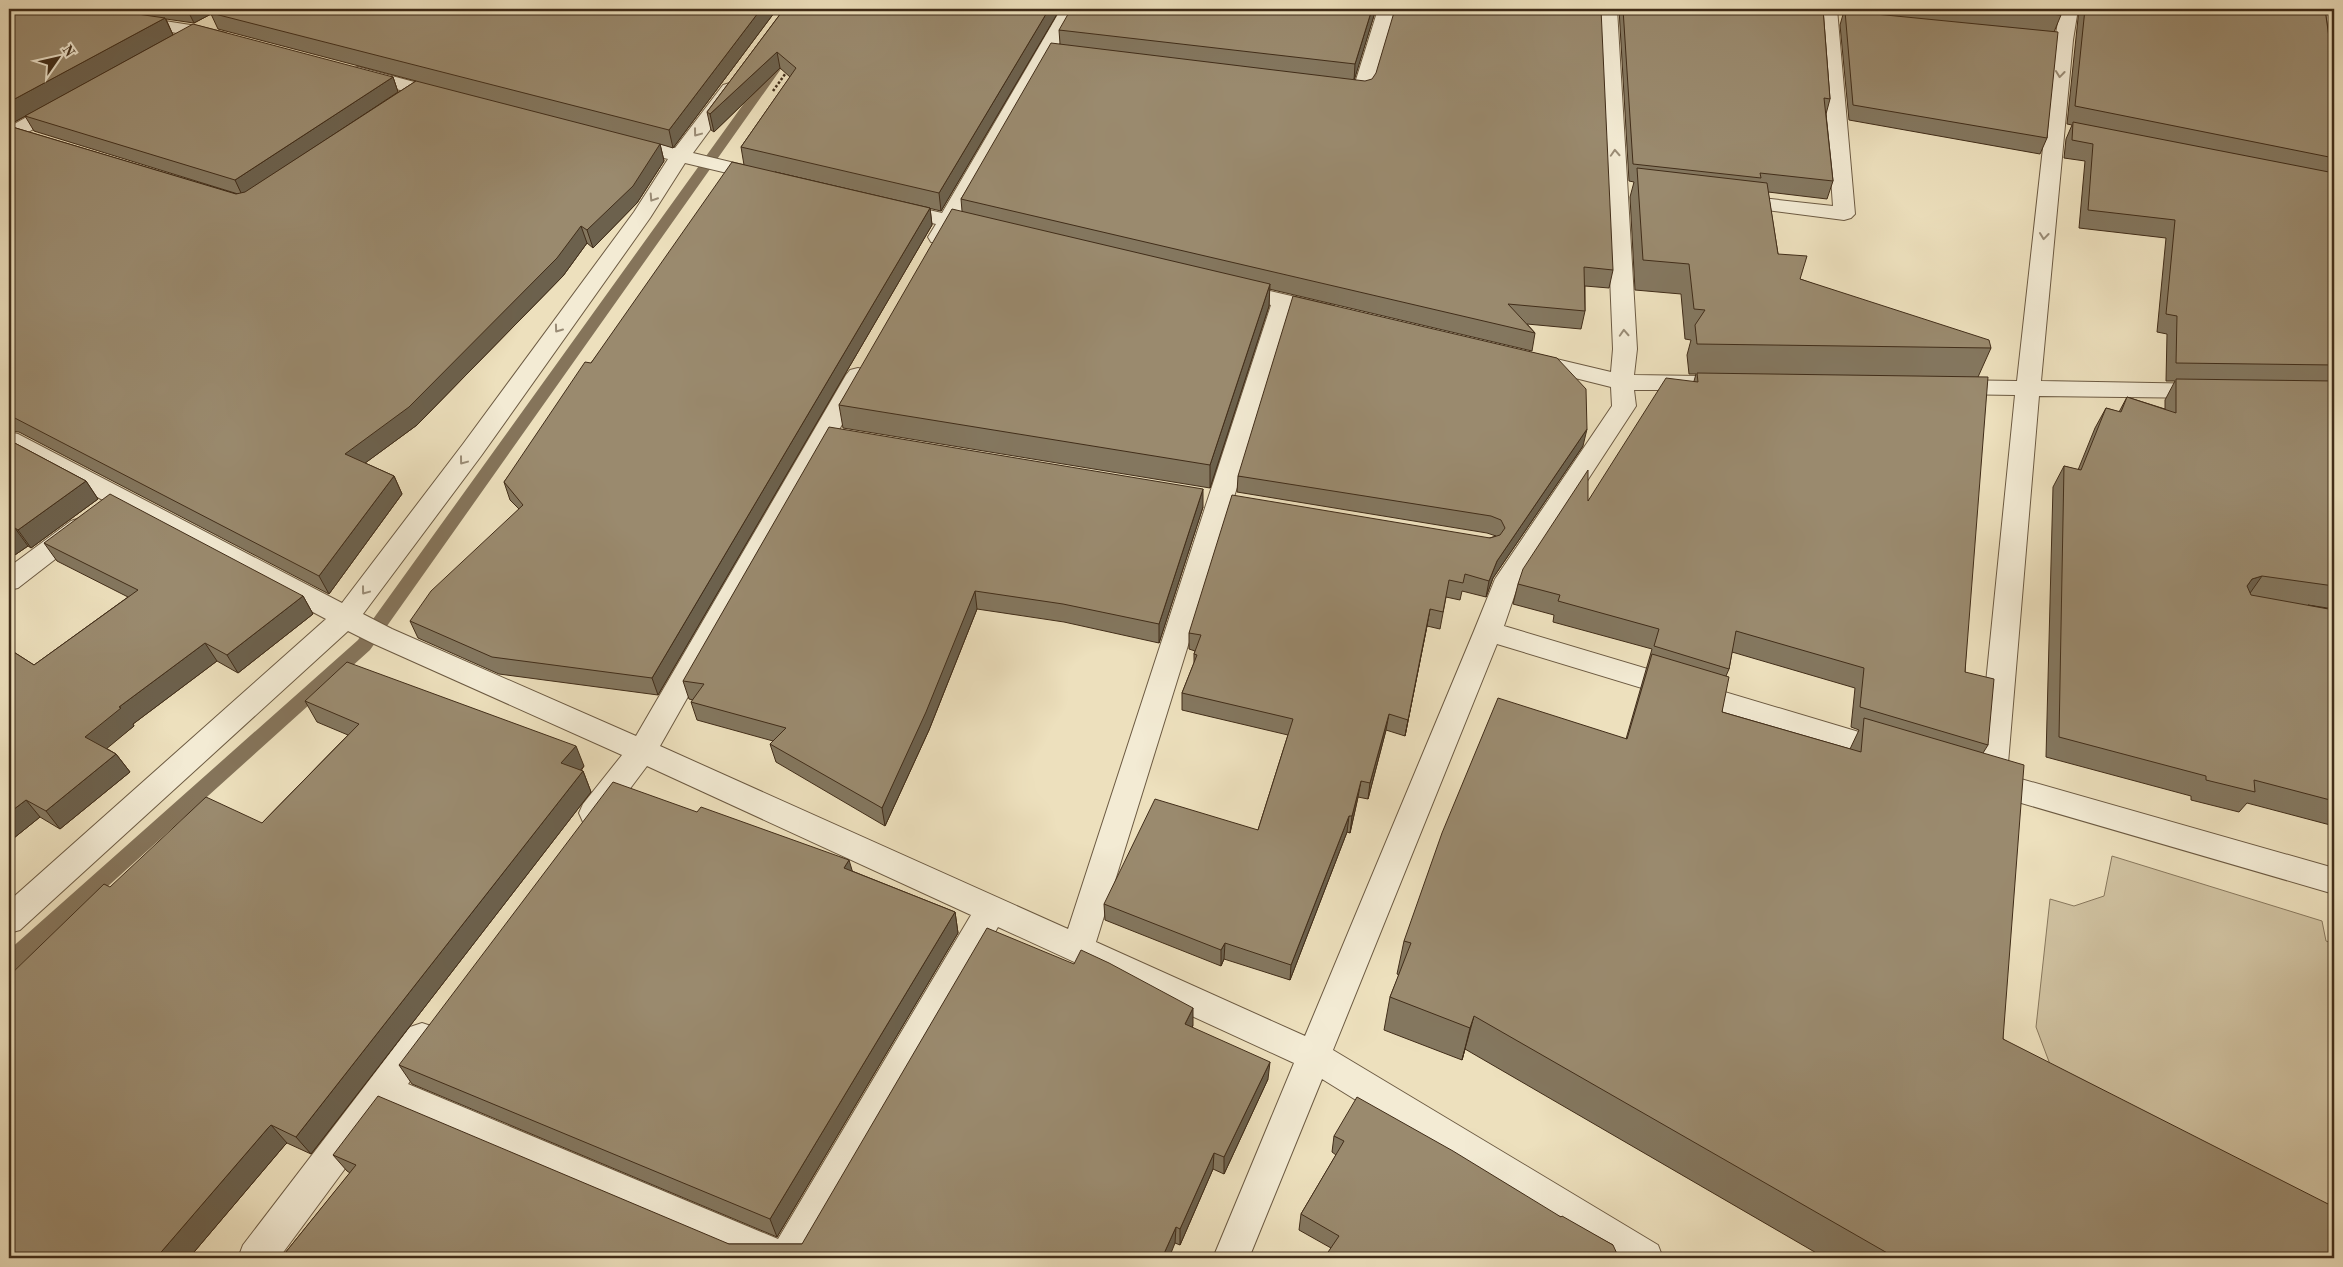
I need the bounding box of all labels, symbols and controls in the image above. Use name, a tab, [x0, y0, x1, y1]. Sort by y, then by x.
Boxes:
north arrow	[32, 32, 82, 82]
text: N	[59, 43, 77, 60]
one-way arrow	[2055, 71, 2066, 79]
one-way arrow	[695, 127, 703, 136]
one-way arrow	[1610, 149, 1621, 157]
one-way arrow	[650, 192, 659, 201]
one-way arrow	[2039, 232, 2050, 240]
one-way arrow	[555, 323, 564, 333]
one-way arrow	[1619, 329, 1629, 337]
one-way arrow	[460, 455, 469, 465]
one-way arrow	[362, 585, 371, 595]

